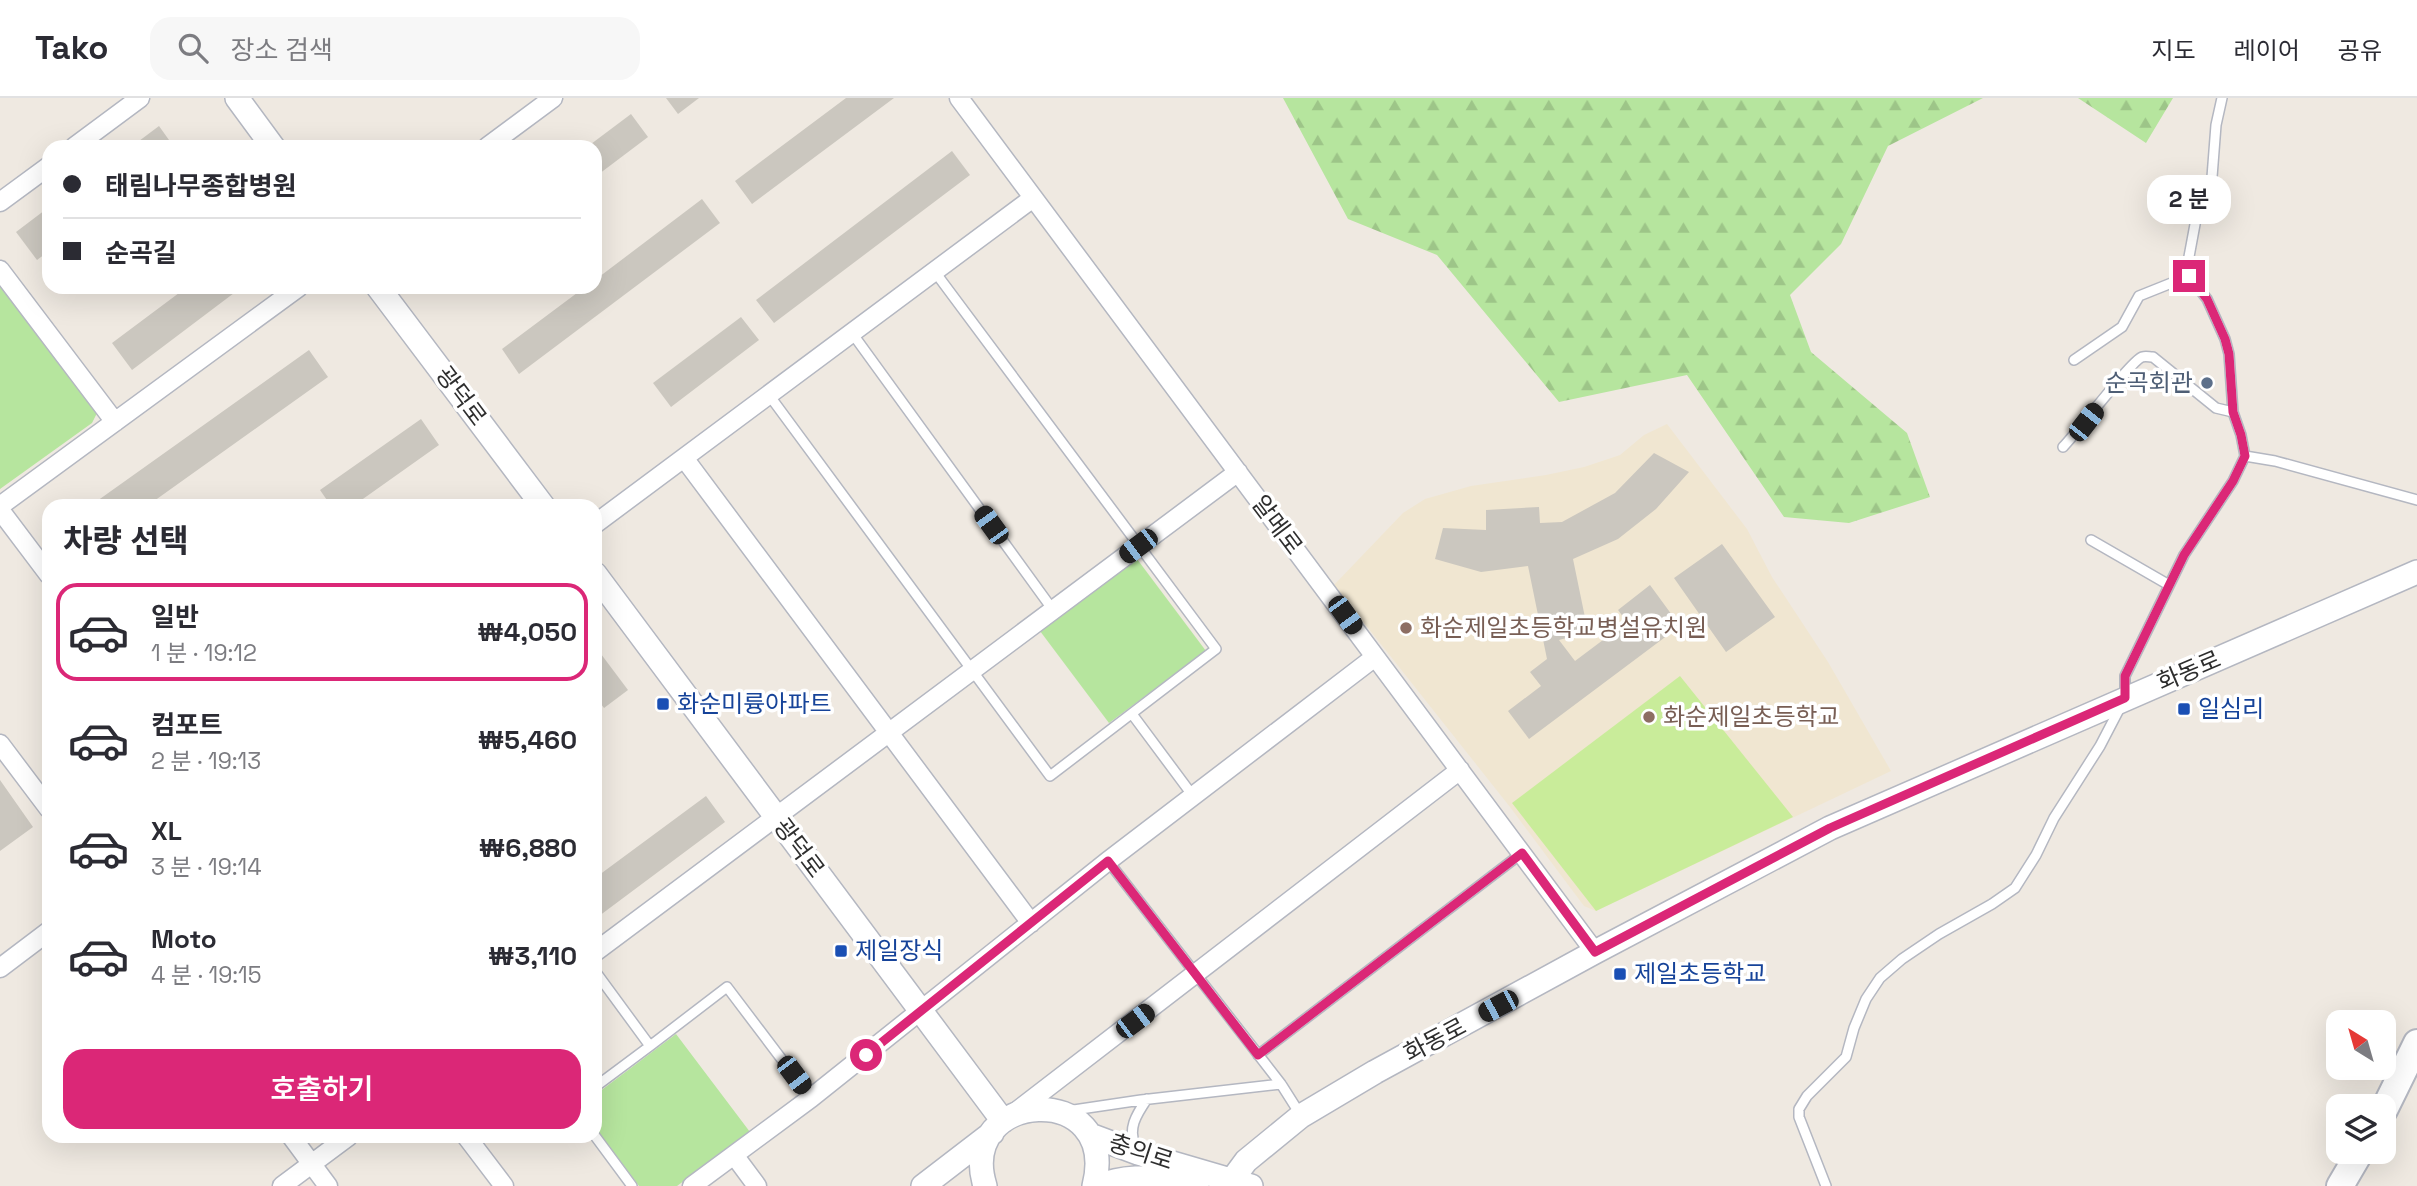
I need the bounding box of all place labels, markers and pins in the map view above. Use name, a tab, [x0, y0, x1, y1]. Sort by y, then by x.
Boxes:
place label: 순곡회관	[2105, 367, 2193, 398]
marker: 순곡회관	[2199, 375, 2215, 391]
place label: 화순제일초등학교병설유치원	[1420, 612, 1707, 643]
marker: 화순제일초등학교병설유치원	[1398, 620, 1414, 636]
place label: 화순미륭아파트	[677, 688, 832, 719]
place label: 일심리	[2198, 693, 2264, 724]
marker: 화순미륭아파트	[655, 696, 671, 712]
place label: 화순제일초등학교	[1663, 701, 1840, 732]
marker: 일심리	[2176, 701, 2192, 717]
marker: 화순제일초등학교	[1641, 709, 1657, 725]
place label: 제일장식	[855, 935, 943, 966]
marker: 제일장식	[833, 943, 849, 959]
place label: 제일초등학교	[1634, 958, 1766, 989]
marker: 제일초등학교	[1612, 966, 1628, 982]

